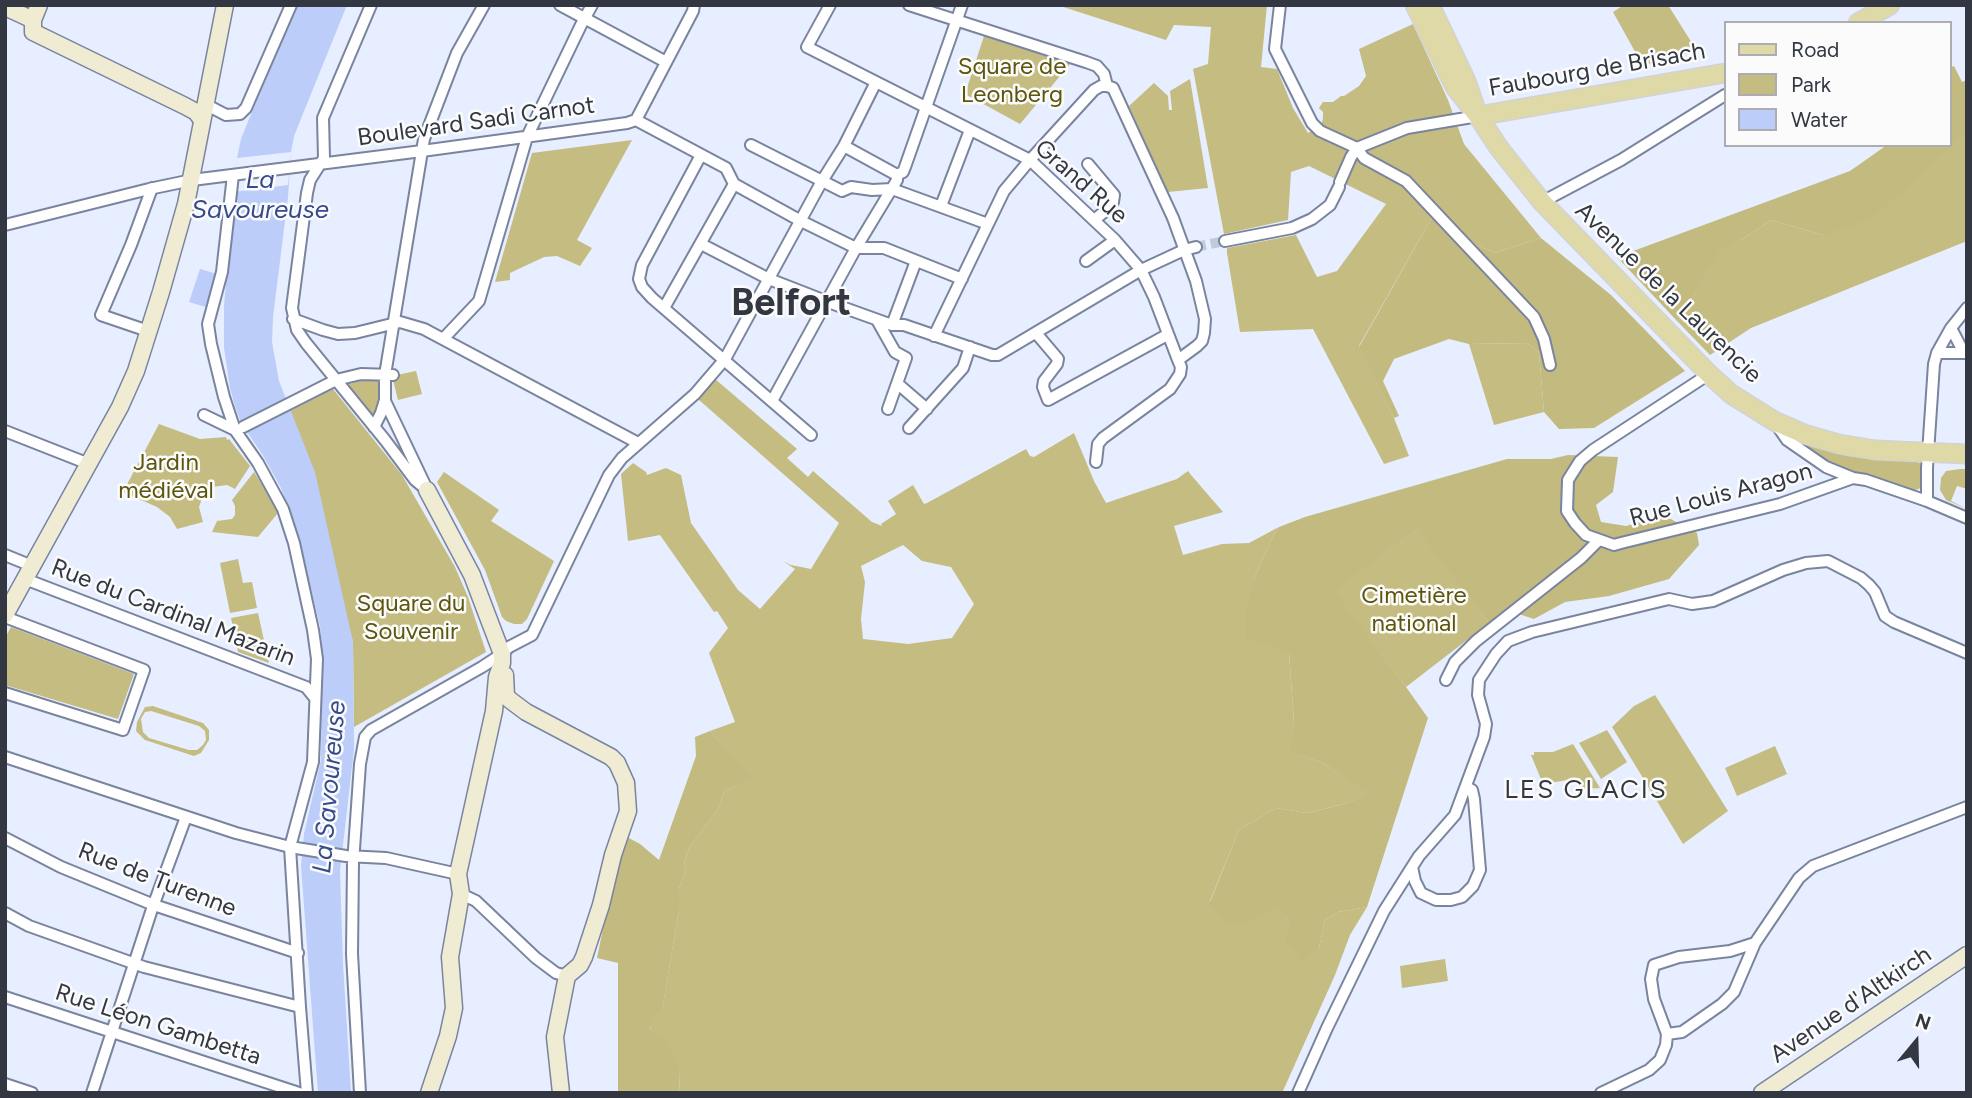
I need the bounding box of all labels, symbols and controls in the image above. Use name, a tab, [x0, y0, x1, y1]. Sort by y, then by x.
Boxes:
legend	[1724, 21, 1951, 147]
street label: Faubourg de Brisach	[1487, 37, 1707, 103]
text: Road	[1791, 37, 1839, 62]
park label: Square de Leonberg	[958, 53, 1066, 109]
text: Park	[1791, 72, 1831, 97]
street label: Boulevard Sadi Carnot	[356, 91, 596, 153]
text: Water	[1791, 107, 1847, 132]
street label: Grand Rue	[1029, 134, 1133, 230]
water label: La Savoureuse	[191, 164, 329, 226]
street label: Avenue de la Laurencie	[1569, 197, 1767, 389]
district label: Belfort	[731, 281, 851, 327]
park label: Jardin médiéval	[118, 449, 214, 505]
street label: Rue Louis Aragon	[1627, 457, 1815, 533]
street label: Rue du Cardinal Mazarin	[47, 553, 299, 673]
park label: Cimetière national	[1361, 582, 1467, 638]
park label: Square du Souvenir	[357, 590, 465, 646]
water label: La Savoureuse	[307, 699, 353, 875]
district label: LES GLACIS	[1506, 774, 1666, 806]
street label: Rue de Turenne	[74, 837, 240, 923]
street label: Avenue d'Altkirch	[1765, 940, 1937, 1070]
street label: Rue Léon Gambetta	[51, 978, 265, 1072]
north arrow	[1881, 1007, 1951, 1077]
text: N	[1912, 1008, 1934, 1035]

